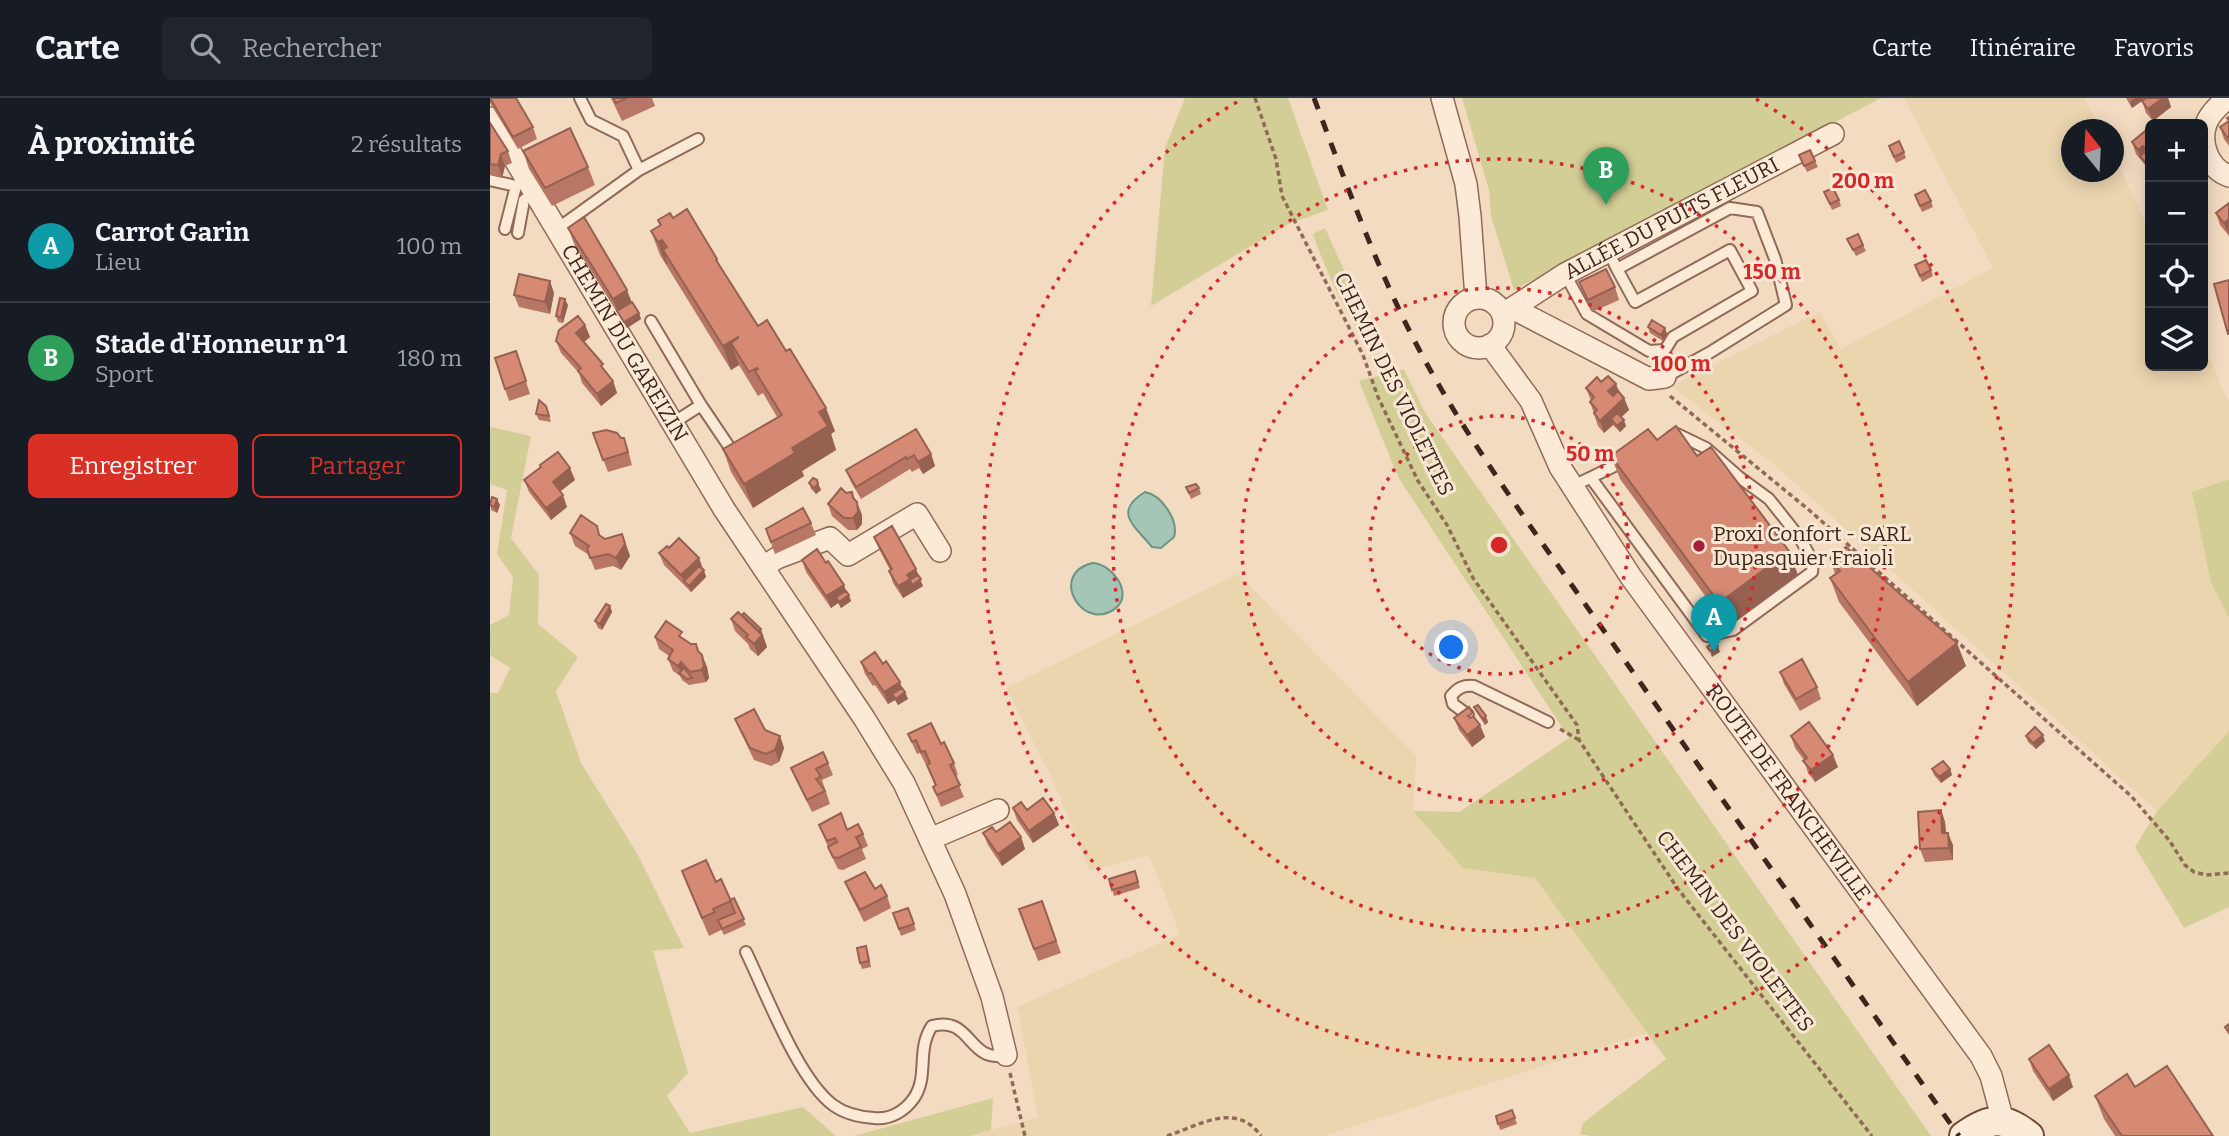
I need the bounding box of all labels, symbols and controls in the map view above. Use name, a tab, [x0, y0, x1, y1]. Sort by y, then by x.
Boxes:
search box	[162, 17, 652, 80]
text: Carte	[35, 28, 120, 68]
icon: search	[186, 29, 224, 67]
text: Rechercher	[242, 33, 382, 64]
text: Carte	[1872, 34, 1932, 62]
text: Itinéraire	[1970, 34, 2076, 62]
text: Favoris	[2114, 34, 2194, 62]
north arrow	[2061, 119, 2124, 182]
map controls	[2145, 119, 2208, 371]
button: +	[2145, 119, 2208, 182]
text: À proximité	[28, 126, 195, 162]
text: 2 résultats	[351, 130, 462, 158]
pin: B	[1583, 147, 1629, 205]
street label: ALLÉE DU PUITS FLEURI	[1560, 152, 1783, 285]
text: 200 m	[1832, 168, 1894, 194]
button: −	[2145, 182, 2208, 245]
text: Carrot Garin	[95, 217, 249, 248]
text: A	[43, 232, 59, 260]
text: 100 m	[397, 232, 462, 260]
street label: CHEMIN DU GAREIZIN	[555, 239, 694, 446]
button: locate	[2145, 245, 2208, 308]
text: Lieu	[95, 248, 141, 276]
text: 150 m	[1743, 259, 1801, 285]
street label: CHEMIN DES VIOLETTES	[1329, 268, 1459, 500]
button: layers	[2145, 308, 2208, 371]
text: Stade d'Honneur n°1	[95, 329, 347, 360]
text: B	[44, 344, 58, 372]
text: 180 m	[398, 344, 462, 372]
text: 100 m	[1651, 351, 1711, 377]
text: Sport	[95, 360, 154, 388]
button: Enregistrer	[28, 434, 238, 498]
button: Partager	[252, 434, 462, 498]
text: 50 m	[1566, 441, 1614, 467]
place label: Proxi Confort - SARL Dupasquier Fraioli	[1713, 521, 1912, 571]
centre of rings	[1487, 533, 1511, 557]
marker: Proxi Confort - SARL Dupasquier Fraioli	[1691, 538, 1707, 554]
pin: A	[1691, 594, 1737, 652]
your location	[1434, 630, 1468, 664]
street label: ROUTE DE FRANCHEVILLE	[1700, 679, 1876, 906]
street label: CHEMIN DES VIOLETTES	[1651, 825, 1819, 1037]

